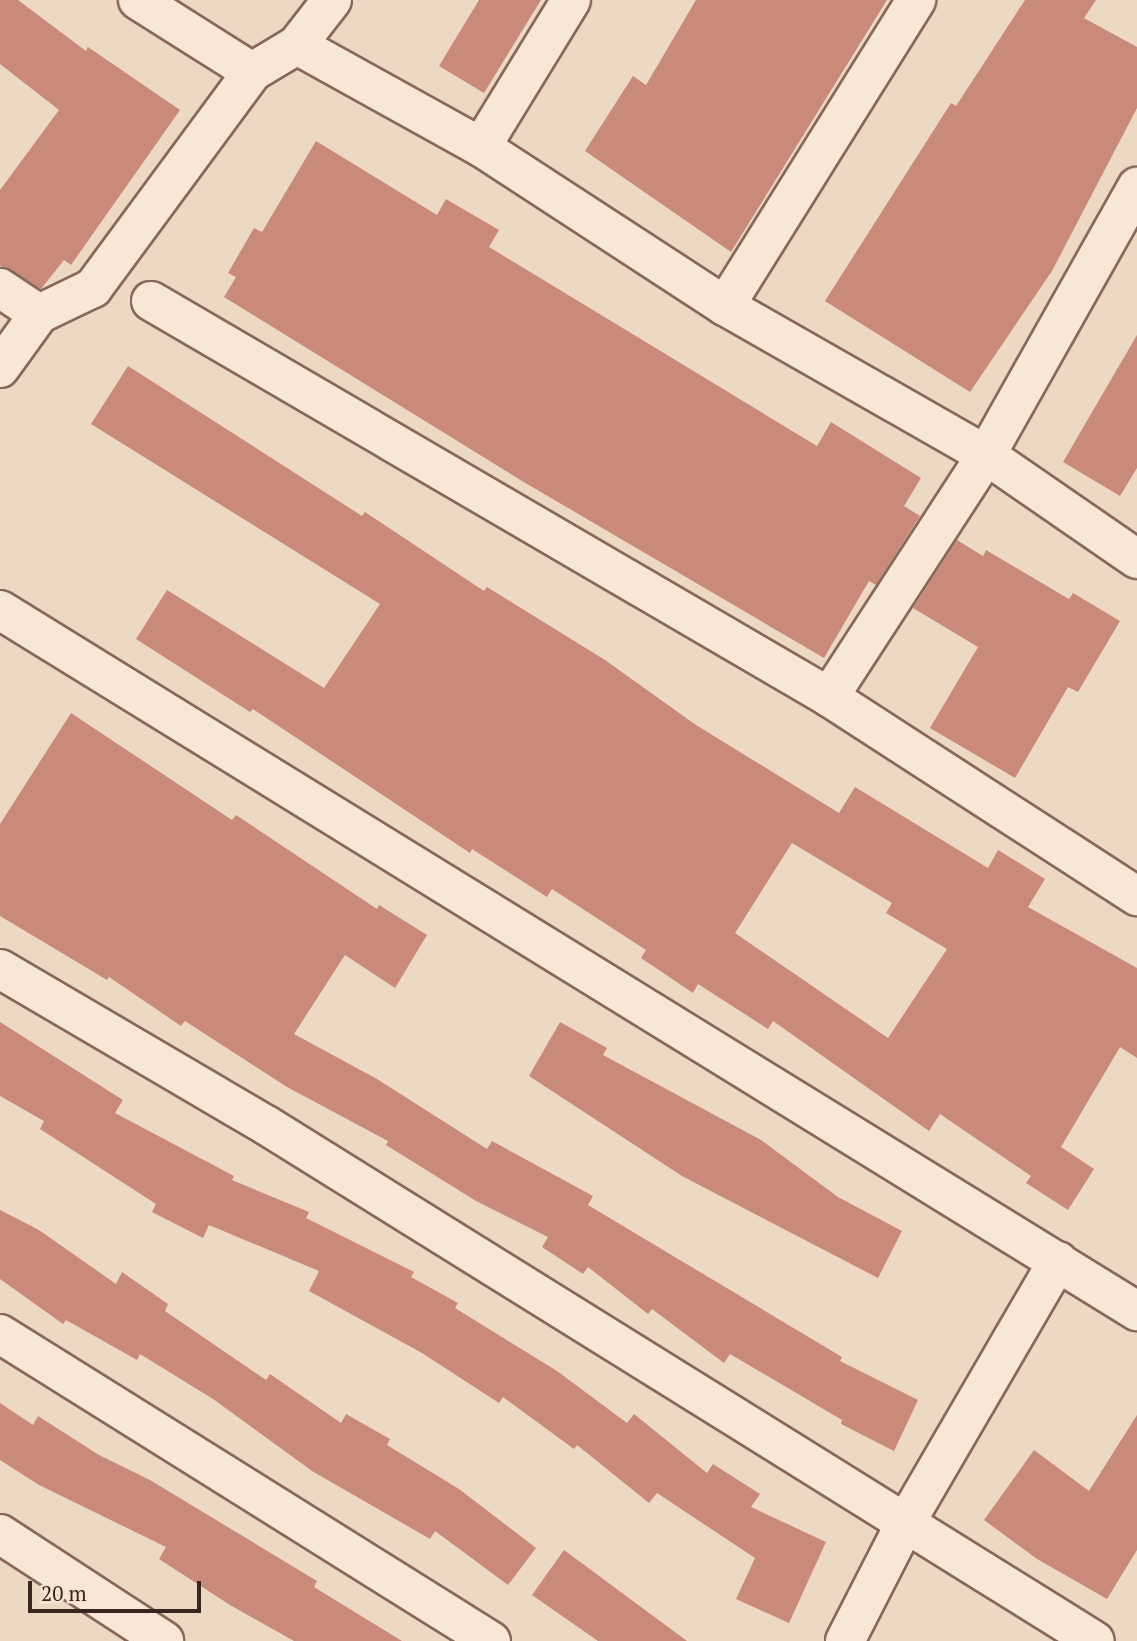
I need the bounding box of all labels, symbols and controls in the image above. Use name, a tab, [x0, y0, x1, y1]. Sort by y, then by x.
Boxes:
scale bar	[32, 1568, 205, 1612]
text: 20 m	[41, 1579, 87, 1607]

